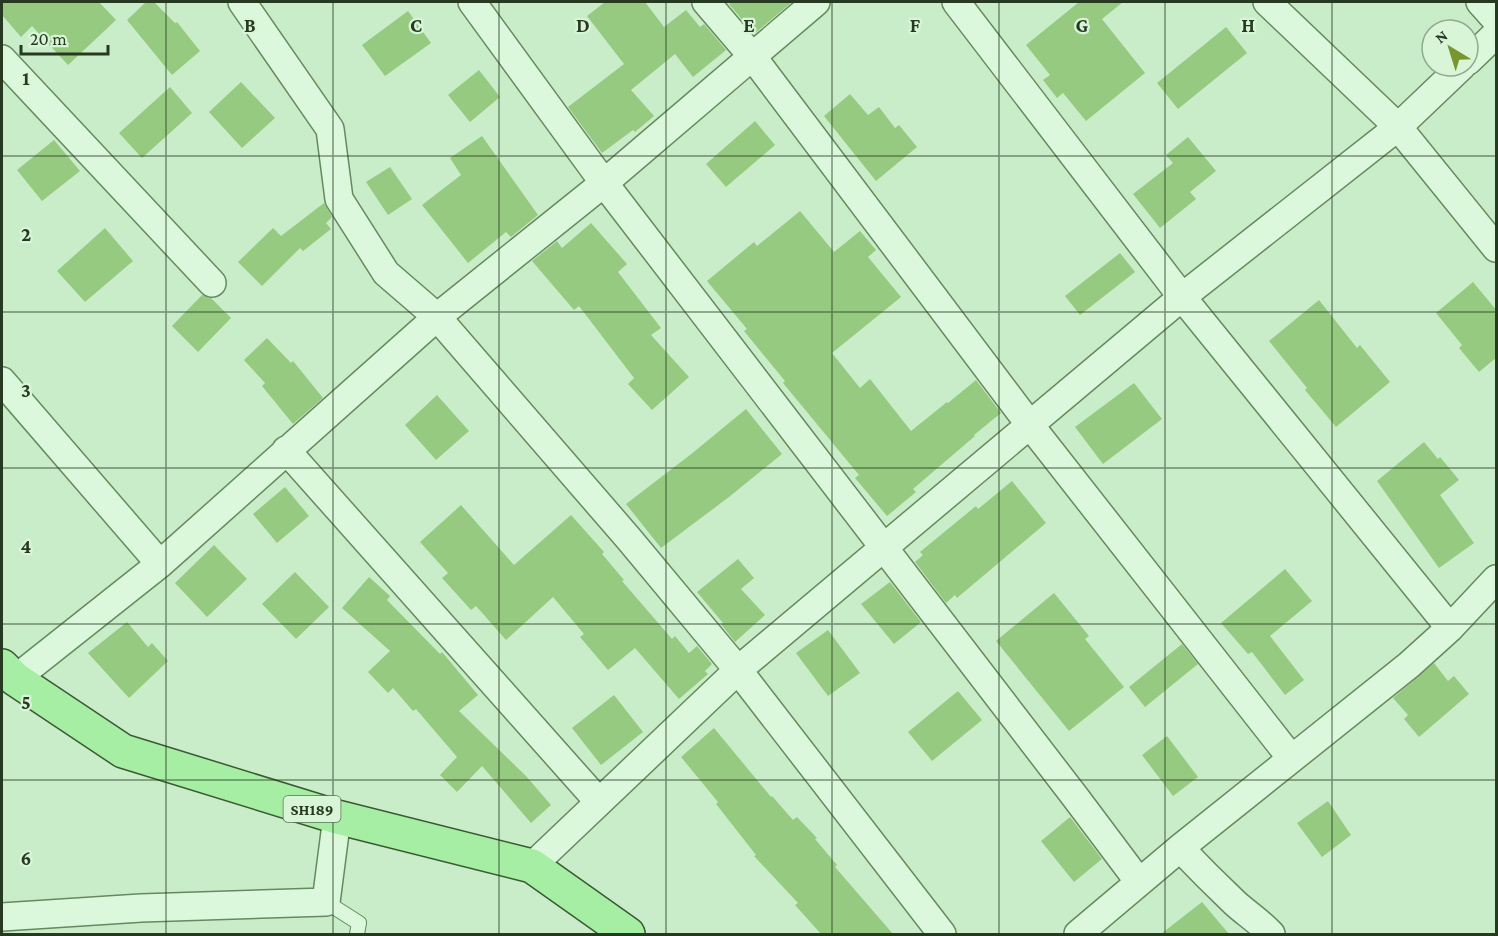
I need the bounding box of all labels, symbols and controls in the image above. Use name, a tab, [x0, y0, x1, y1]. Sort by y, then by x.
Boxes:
text: B	[244, 14, 256, 36]
text: C	[410, 14, 422, 36]
text: D	[576, 14, 590, 36]
text: E	[743, 14, 755, 36]
text: F	[910, 14, 921, 36]
text: G	[1076, 14, 1089, 36]
text: H	[1241, 14, 1255, 36]
scale bar	[21, 18, 108, 56]
north arrow	[1420, 18, 1480, 78]
text: N	[1432, 26, 1451, 47]
text: 20 m	[30, 29, 67, 49]
text: 1	[22, 67, 30, 89]
text: 2	[21, 223, 31, 245]
text: 3	[21, 379, 31, 401]
text: 4	[21, 535, 32, 557]
text: 5	[21, 691, 31, 713]
road number: SH189	[284, 796, 340, 822]
text: 6	[21, 847, 31, 869]

